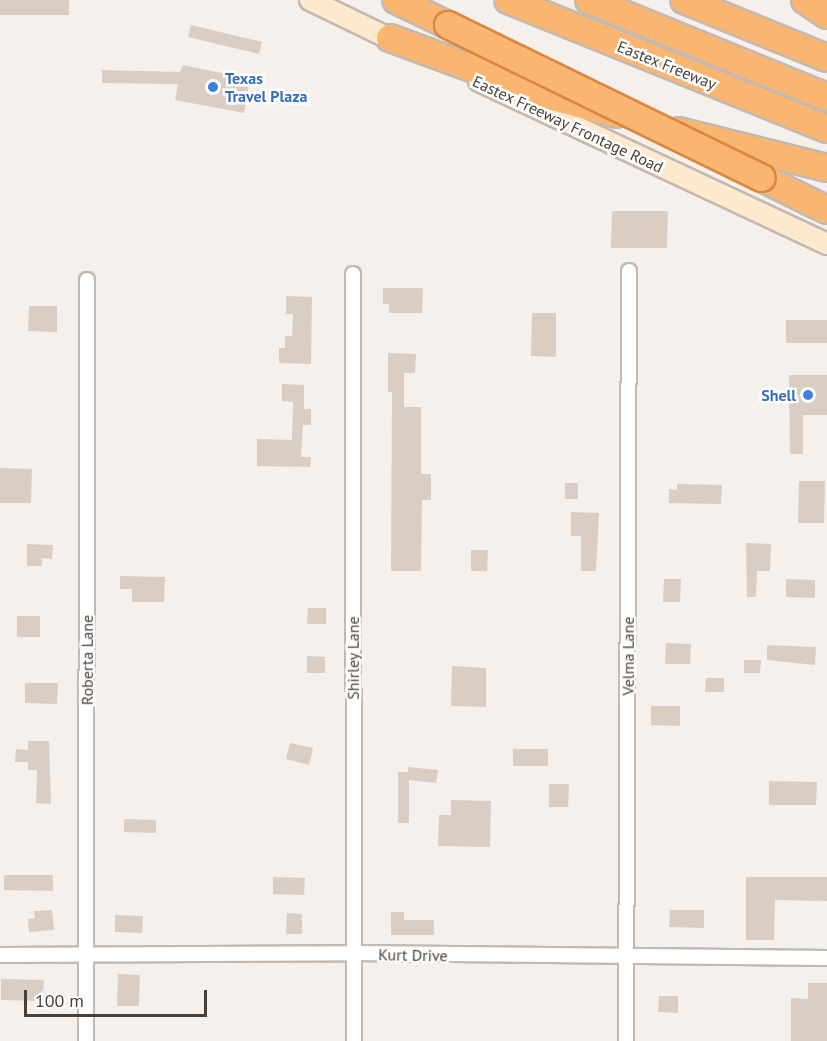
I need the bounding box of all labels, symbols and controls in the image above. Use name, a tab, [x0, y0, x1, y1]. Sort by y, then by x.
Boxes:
street label: Eastex Freeway	[614, 36, 720, 94]
place label: Texas Travel Plaza	[225, 68, 307, 106]
street label: Eastex Freeway Frontage Road	[469, 71, 667, 177]
marker: Texas Travel Plaza	[206, 80, 220, 94]
place label: Shell	[761, 385, 796, 405]
marker: Shell	[801, 388, 815, 402]
street label: Roberta Lane	[77, 615, 97, 705]
street label: Shirley Lane	[343, 616, 363, 700]
street label: Velma Lane	[618, 617, 638, 695]
street label: Kurt Drive	[378, 945, 448, 965]
scale bar	[27, 978, 210, 1016]
text: 100 m	[35, 989, 84, 1012]

